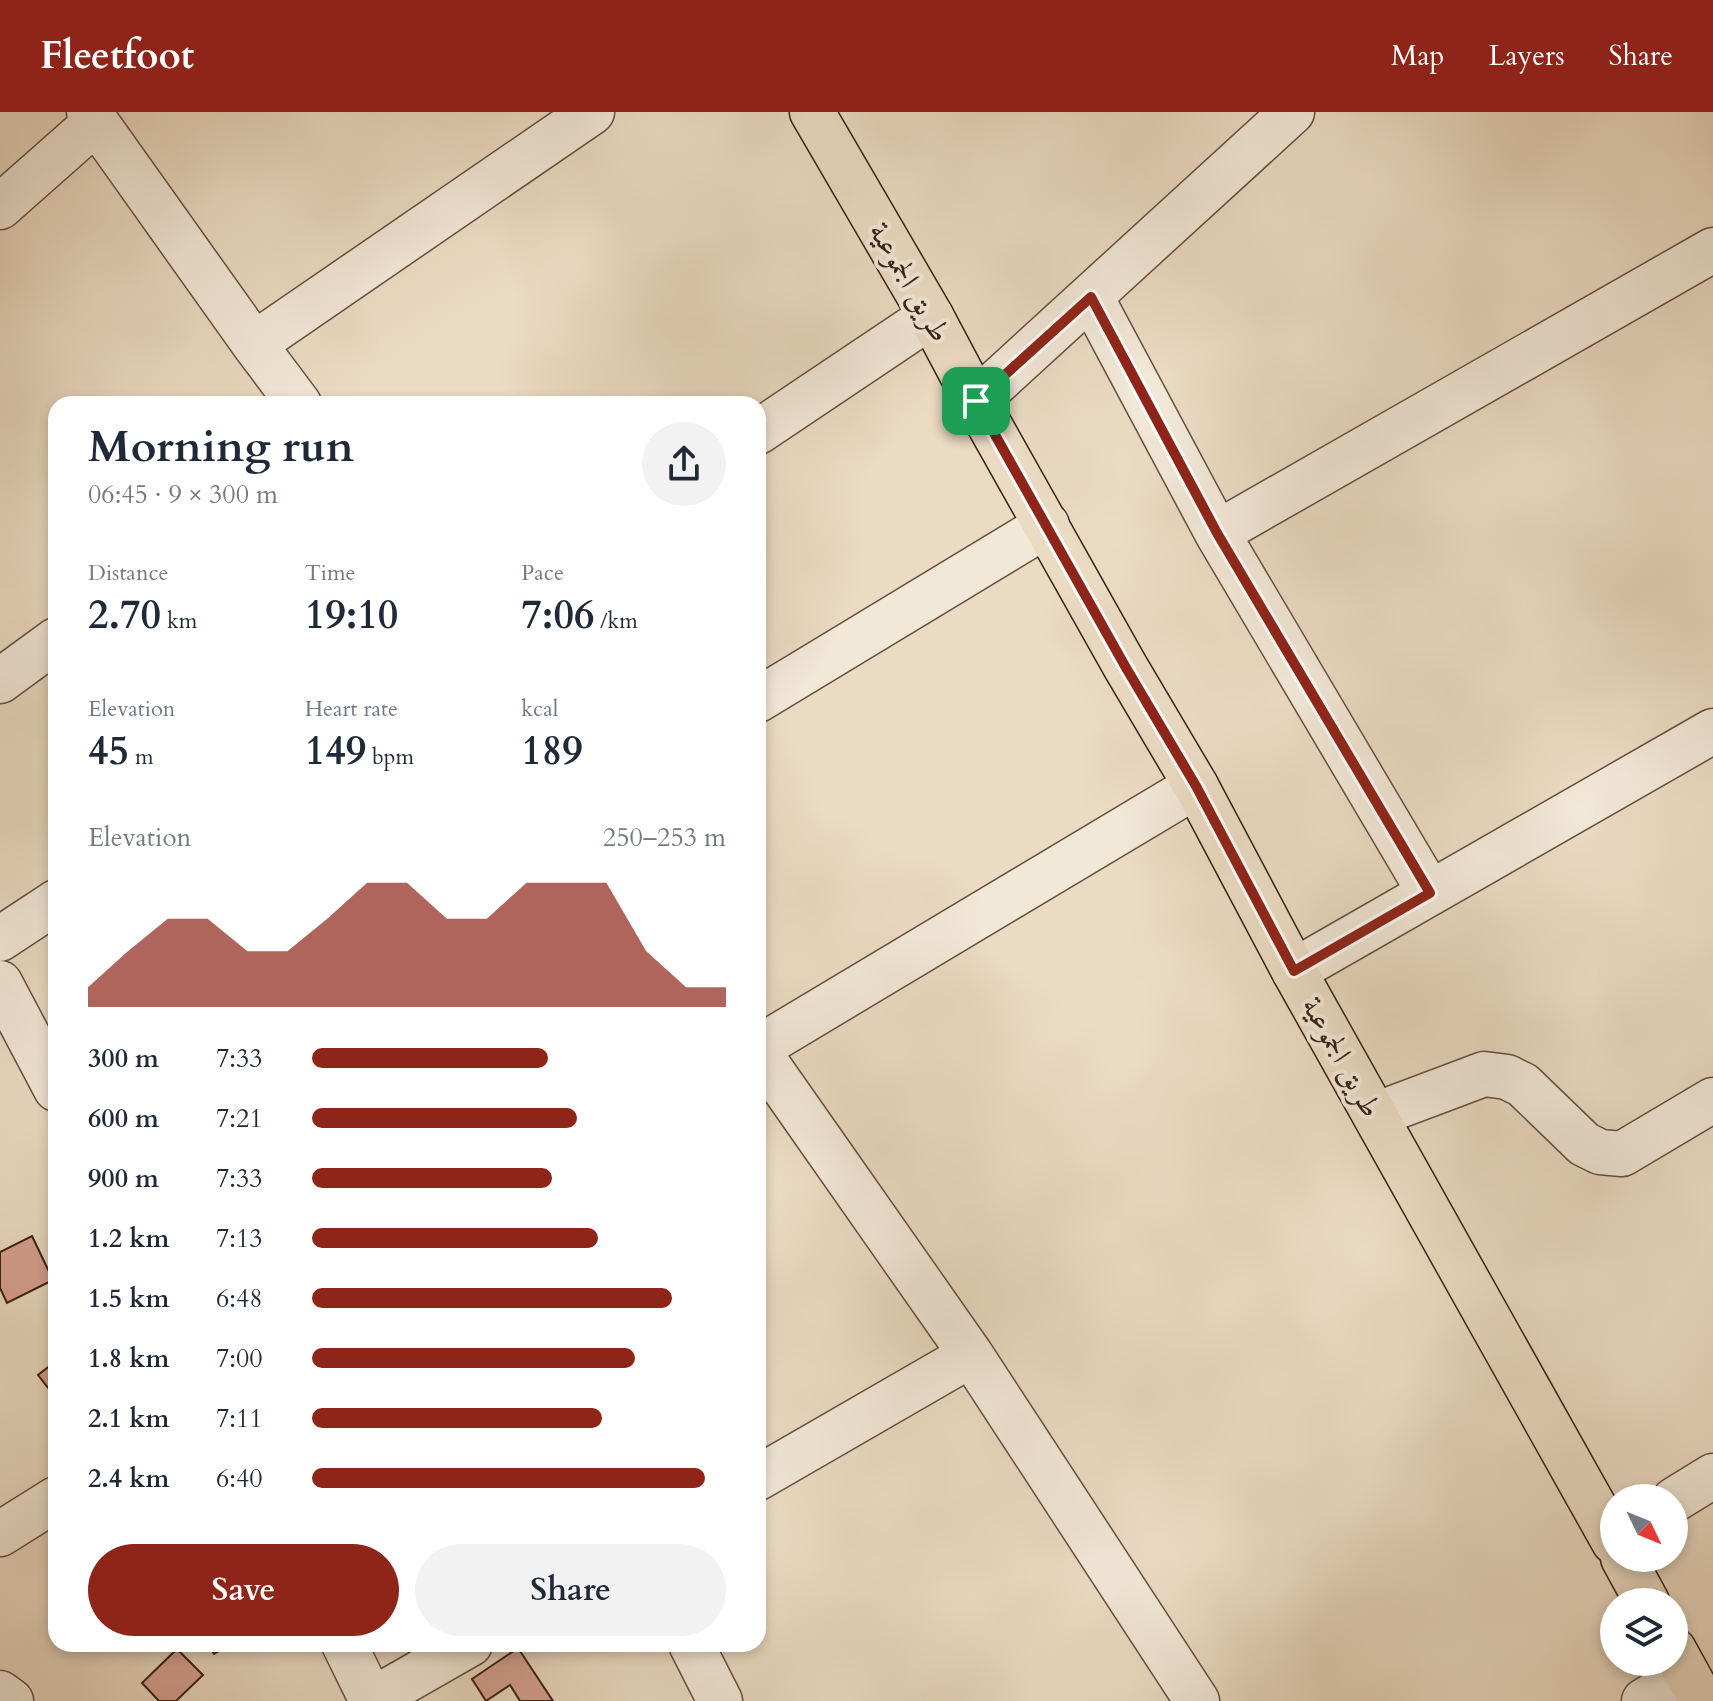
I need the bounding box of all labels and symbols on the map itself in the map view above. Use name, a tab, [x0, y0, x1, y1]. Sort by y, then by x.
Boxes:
street label: طريق الجموعية	[859, 215, 960, 350]
pin	[942, 367, 1010, 435]
street label: طريق الجموعية	[1292, 989, 1392, 1125]
north arrow	[1600, 1484, 1688, 1572]

